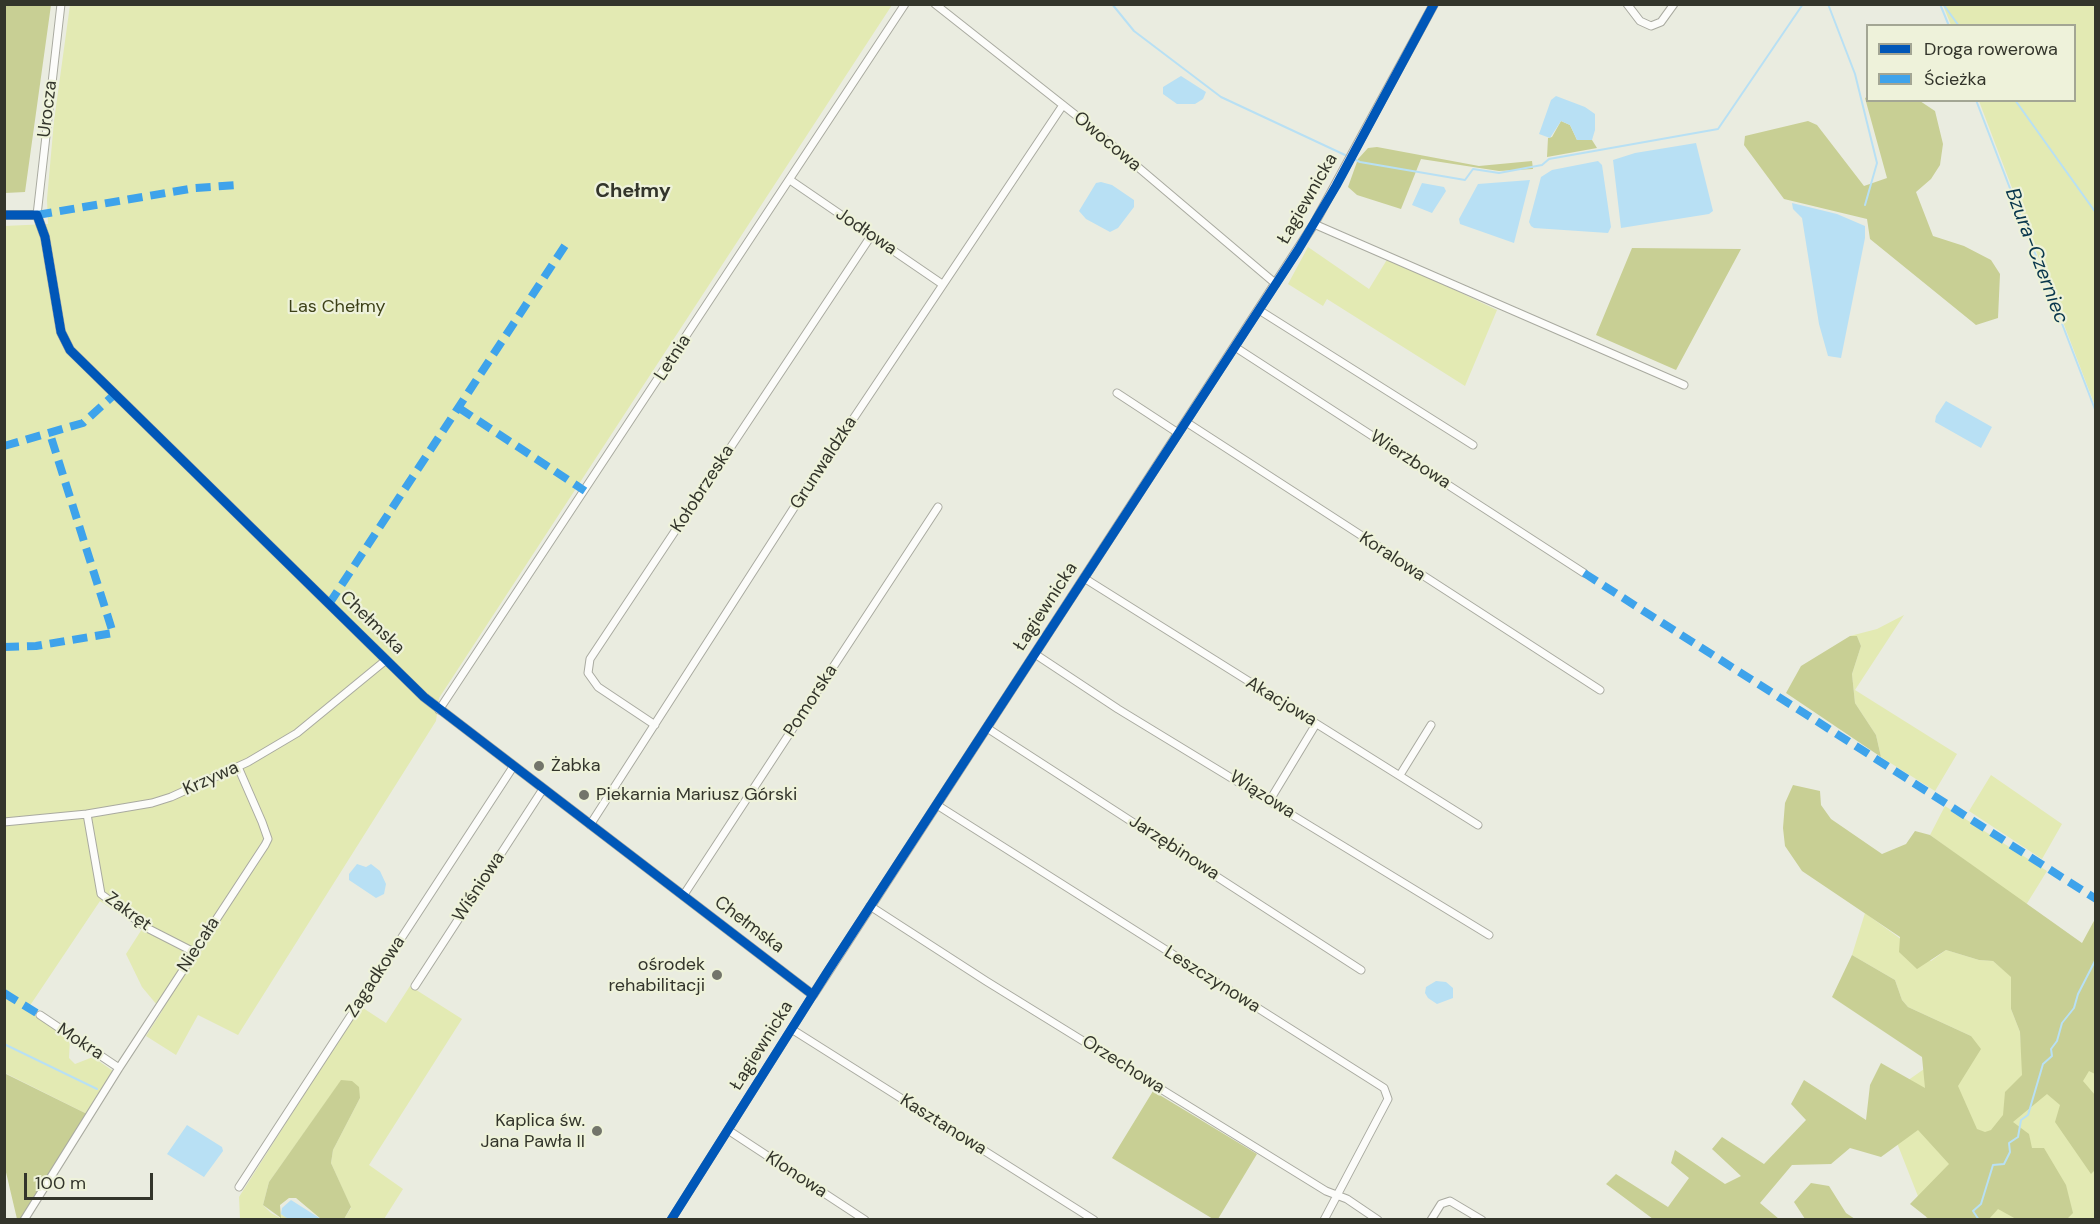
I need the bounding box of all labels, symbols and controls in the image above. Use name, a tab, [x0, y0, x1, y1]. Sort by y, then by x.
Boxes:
legend	[1866, 24, 2076, 102]
text: Droga rowerowa	[1924, 37, 2058, 61]
text: Ścieżka	[1924, 67, 1986, 91]
street label: Urocza	[34, 79, 62, 139]
street label: Owocowa	[1069, 107, 1145, 177]
street label: Łagiewnicka	[1273, 150, 1343, 248]
district label: Chełmy	[595, 180, 671, 204]
water label: Bzura-Czerniec	[1999, 185, 2073, 327]
street label: Jodłowa	[831, 204, 901, 260]
park label: Las Chełmy	[289, 296, 385, 318]
street label: Letnia	[650, 331, 696, 385]
street label: Grunwaldzka	[786, 412, 862, 514]
street label: Wierzbowa	[1366, 426, 1454, 494]
street label: Kołobrzeska	[667, 441, 739, 537]
street label: Koralowa	[1355, 528, 1429, 586]
street label: Łagiewnicka	[1009, 559, 1083, 655]
street label: Chełmska	[335, 587, 409, 659]
street label: Pomorska	[780, 661, 842, 741]
street label: Akacjowa	[1242, 672, 1320, 732]
place label: Żabka	[551, 755, 601, 777]
street label: Krzywa	[180, 757, 242, 801]
marker: Żabka	[532, 759, 546, 773]
street label: Wiązowa	[1225, 766, 1299, 824]
place label: Piekarnia Mariusz Górski	[596, 784, 797, 806]
marker: Piekarnia Mariusz Górski	[577, 788, 591, 802]
street label: Jarzębinowa	[1125, 811, 1223, 885]
street label: Wiśniowa	[448, 848, 510, 926]
street label: Zakręt	[101, 888, 155, 936]
street label: Chełmska	[710, 892, 788, 958]
street label: Niecała	[173, 913, 225, 977]
street label: Zagadkowa	[342, 932, 410, 1022]
street label: Leszczynowa	[1160, 942, 1264, 1018]
place label: ośrodek rehabilitacji	[609, 954, 705, 996]
marker: ośrodek rehabilitacji	[710, 968, 724, 982]
street label: Łagiewnicka	[726, 997, 798, 1095]
street label: Mokra	[53, 1019, 107, 1065]
street label: Orzechowa	[1078, 1031, 1168, 1099]
street label: Kasztanowa	[896, 1090, 990, 1160]
place label: Kaplica św. Jana Pawła II	[480, 1110, 585, 1152]
marker: Kaplica św. Jana Pawła II	[590, 1124, 604, 1138]
street label: Klonowa	[761, 1147, 831, 1203]
scale bar	[27, 1161, 156, 1199]
text: 100 m	[35, 1171, 86, 1195]

